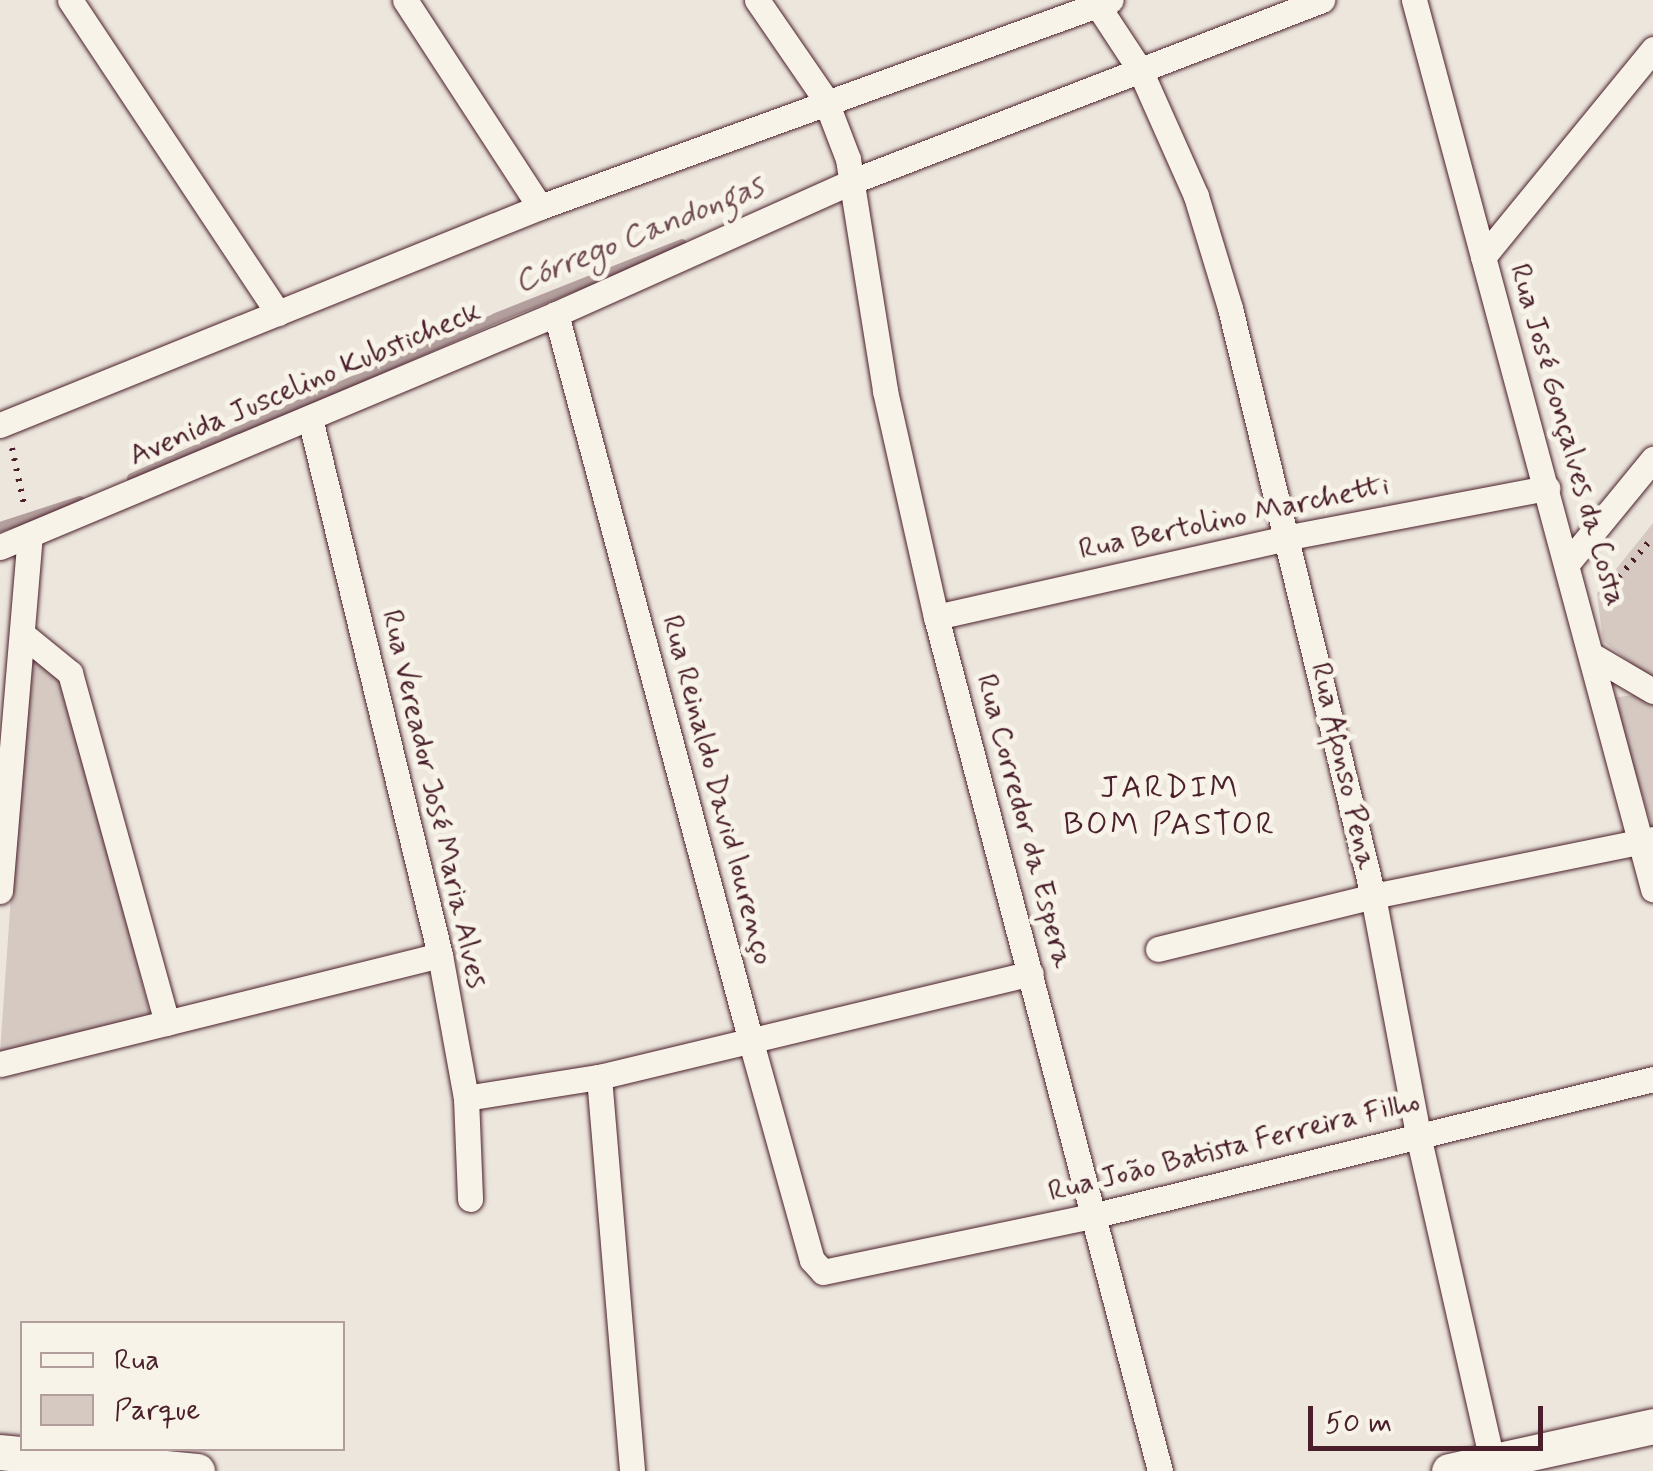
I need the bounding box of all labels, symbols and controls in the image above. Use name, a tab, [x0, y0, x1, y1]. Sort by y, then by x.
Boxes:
water label: Córrego Candongas	[509, 168, 769, 302]
street label: Rua José Gonçalves da Costa	[1501, 259, 1633, 611]
street label: Avenida Juscelino Kubsticheck	[120, 292, 490, 476]
street label: Rua Bertolino Marchetti	[1077, 468, 1391, 568]
street label: Rua Vereador José Maria Alves	[372, 601, 496, 997]
street label: Rua Reinaldo David lourenço	[654, 615, 780, 965]
street label: Rua Afonso Pena	[1302, 662, 1384, 870]
street label: Rua Corredor da Espera	[968, 672, 1080, 970]
district label: JARDIM BOM PASTOR	[1061, 770, 1279, 845]
street label: Rua João Batista Ferreira Filho	[1043, 1083, 1425, 1211]
legend	[20, 1321, 345, 1451]
text: Rua	[114, 1341, 160, 1380]
scale bar	[1313, 1386, 1548, 1448]
text: Parque	[114, 1391, 200, 1430]
text: 50 m	[1325, 1404, 1392, 1443]

